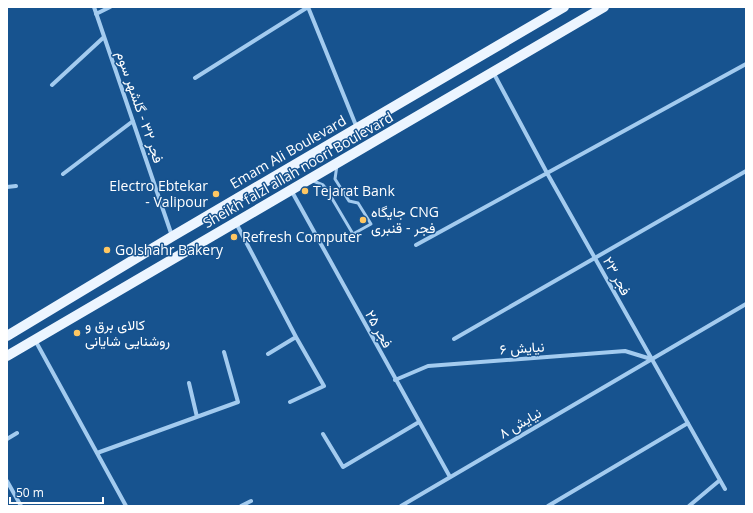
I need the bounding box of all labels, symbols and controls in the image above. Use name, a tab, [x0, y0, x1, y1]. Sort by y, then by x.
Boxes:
street label: فجر ۳۲ - گلشهر سوم	[112, 48, 169, 165]
street label: Sheikh falzl allah noori Boulevard	[199, 107, 396, 232]
street label: Emam Ali Boulevard	[226, 111, 349, 193]
place label: Electro Ebtekar - Valipour	[109, 176, 208, 211]
place label: Tejarat Bank	[313, 181, 395, 200]
marker: Tejarat Bank	[300, 186, 310, 196]
marker: Electro Ebtekar - Valipour	[211, 189, 221, 199]
place label: جایگاه CNG فجر - قنبری	[371, 202, 439, 237]
marker: جایگاه CNG فجر - قنبری	[358, 215, 368, 225]
place label: Refresh Computer	[242, 227, 362, 246]
marker: Refresh Computer	[229, 232, 239, 242]
place label: Golshahr Bakery	[115, 240, 224, 259]
marker: Golshahr Bakery	[102, 245, 112, 255]
street label: فجر ۲۳	[599, 253, 636, 299]
street label: فجر ۲۵	[361, 306, 398, 351]
place label: کالای برق و روشنایی شایانی	[85, 315, 170, 350]
marker: کالای برق و روشنایی شایانی	[72, 328, 82, 338]
street label: نیایش ۶	[499, 336, 545, 359]
street label: نیایش ۸	[495, 403, 545, 442]
scale bar	[10, 479, 103, 505]
text: 50 m	[16, 484, 44, 501]

